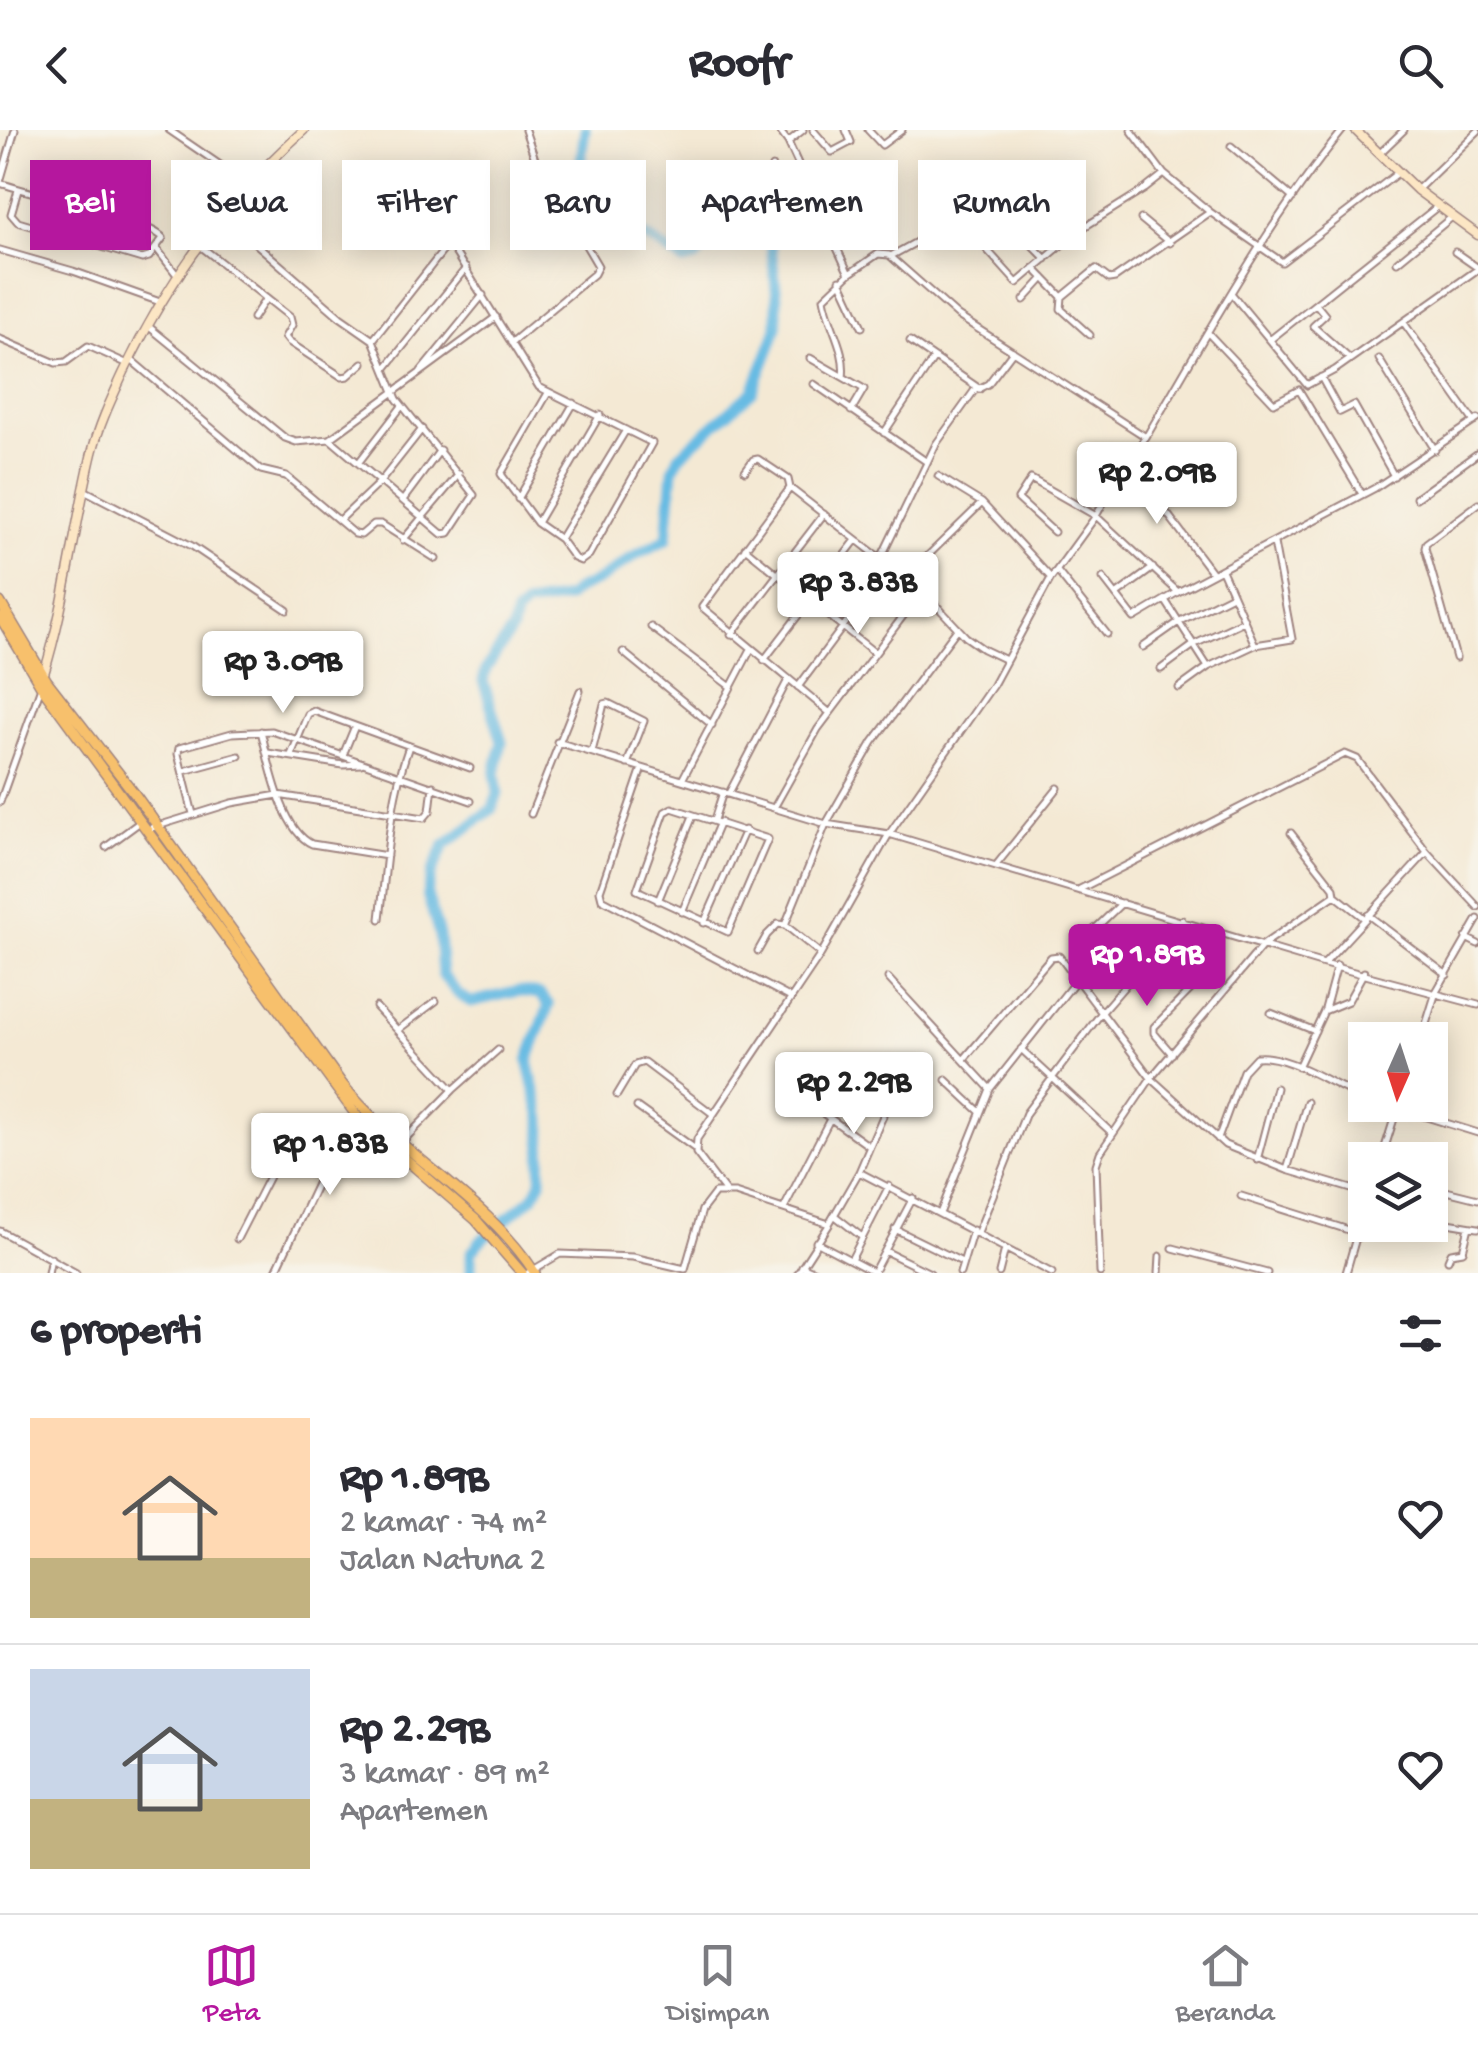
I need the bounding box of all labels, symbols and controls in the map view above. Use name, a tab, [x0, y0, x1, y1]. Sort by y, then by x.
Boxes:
icon: back	[30, 38, 85, 93]
icon: search	[1393, 38, 1448, 93]
text: Roofr	[689, 39, 789, 92]
chip: Beli	[30, 160, 151, 250]
chip: Sewa	[171, 160, 322, 250]
chip: Filter	[342, 160, 490, 250]
chip: Baru	[510, 160, 646, 250]
chip: Apartemen	[666, 160, 898, 250]
chip: Rumah	[918, 160, 1086, 250]
pin: Rp 2.09B	[1054, 442, 1260, 527]
text: Rp 2.09B	[1099, 455, 1215, 493]
pin: Rp 3.83B	[755, 552, 961, 637]
text: Rp 3.83B	[799, 565, 917, 603]
pin: Rp 3.09B	[180, 631, 386, 716]
text: Rp 3.09B	[224, 644, 342, 682]
pin: Rp 1.89B	[1044, 924, 1250, 1009]
text: Rp 1.89B	[1091, 937, 1203, 975]
north arrow	[1348, 1022, 1448, 1122]
map controls	[1348, 1022, 1448, 1242]
pin: Rp 2.29B	[751, 1052, 957, 1137]
text: Rp 2.29B	[797, 1065, 911, 1103]
pin: Rp 1.83B	[227, 1113, 433, 1198]
text: Rp 1.83B	[273, 1126, 387, 1164]
button: layers	[1348, 1142, 1448, 1242]
icon: filters	[1393, 1306, 1448, 1361]
text: 6 properti	[30, 1309, 202, 1358]
text: Rp 1.89B	[340, 1456, 488, 1505]
icon: home	[110, 1458, 230, 1578]
icon: heart	[1393, 1491, 1448, 1546]
text: 2 kamar · 74 m²	[340, 1505, 547, 1543]
text: Jalan Natuna 2	[340, 1543, 545, 1581]
text: Rp 2.29B	[340, 1707, 490, 1756]
icon: home	[110, 1709, 230, 1829]
icon: heart	[1393, 1742, 1448, 1797]
text: 3 kamar · 89 m²	[340, 1756, 550, 1794]
text: Apartemen	[340, 1794, 488, 1832]
tab: Peta	[203, 1938, 260, 2031]
tab: Disimpan	[666, 1938, 769, 2031]
tab: Beranda	[1175, 1938, 1275, 2031]

